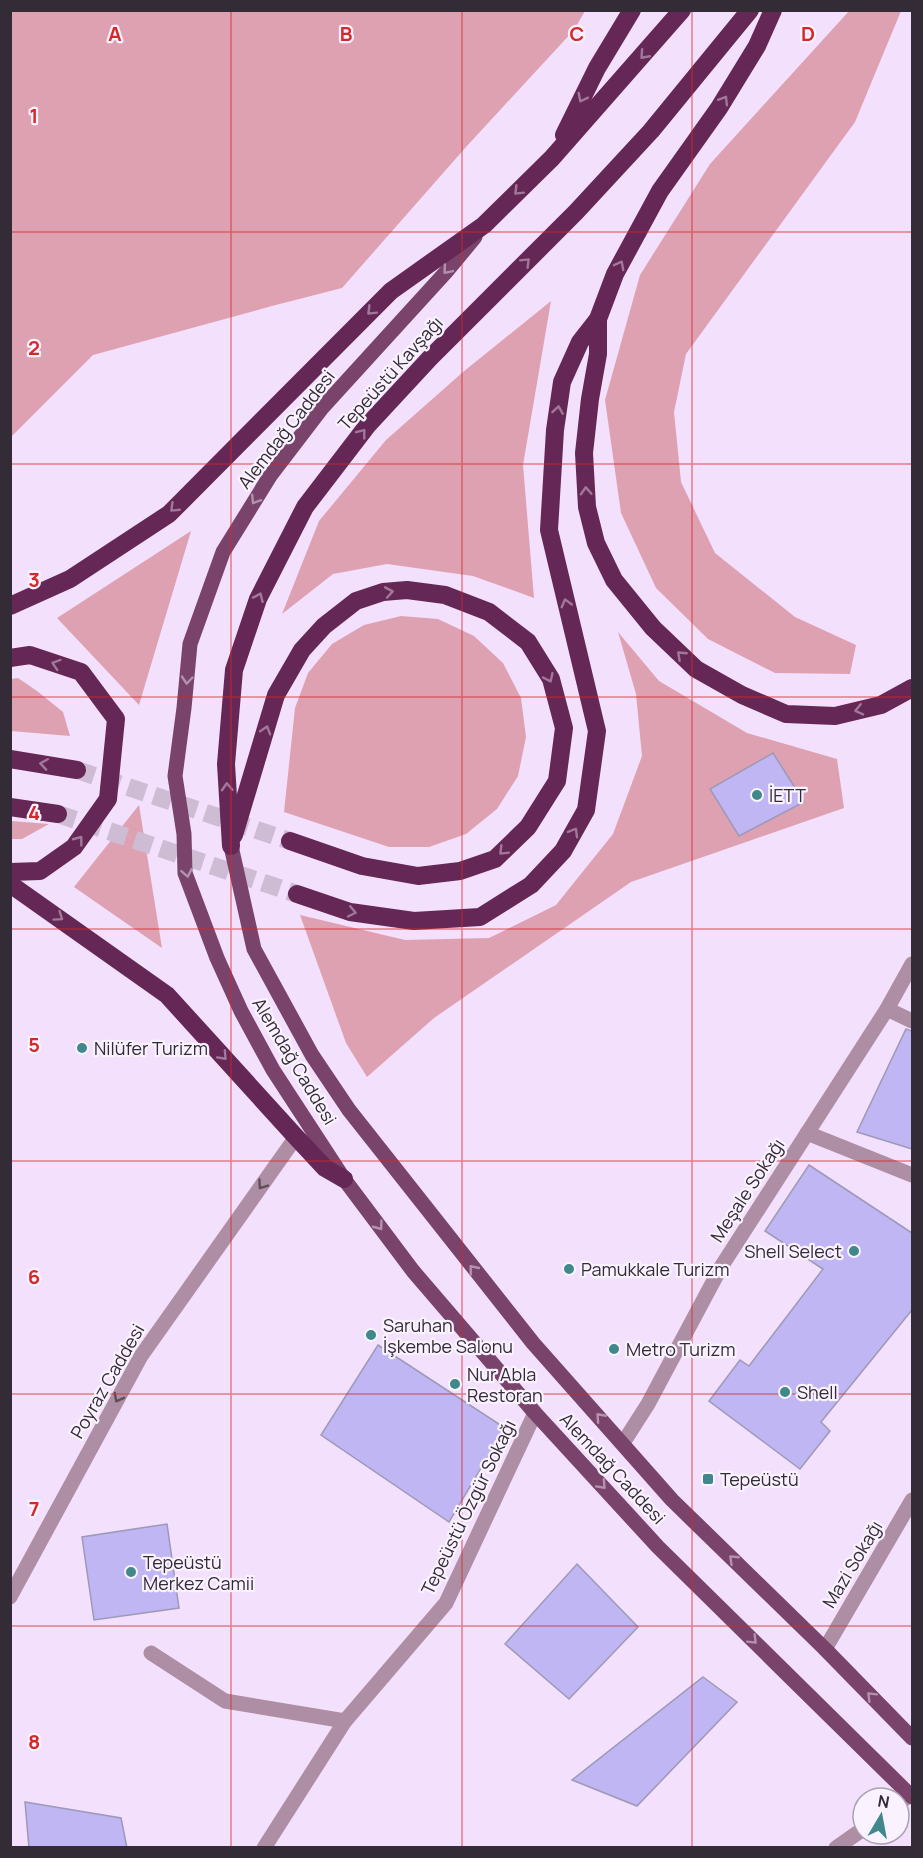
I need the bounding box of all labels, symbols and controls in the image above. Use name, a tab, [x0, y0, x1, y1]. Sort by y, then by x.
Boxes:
text: A	[108, 20, 122, 47]
text: B	[340, 20, 353, 47]
text: C	[570, 20, 584, 47]
text: D	[801, 20, 815, 47]
one-way arrow	[640, 48, 651, 59]
one-way arrow	[578, 91, 590, 102]
one-way arrow	[717, 96, 728, 107]
text: 1	[30, 102, 38, 129]
one-way arrow	[515, 184, 526, 195]
one-way arrow	[519, 258, 530, 269]
one-way arrow	[613, 260, 624, 271]
one-way arrow	[444, 263, 455, 274]
one-way arrow	[367, 304, 378, 314]
street label: Tepeüstü Kavşağı	[332, 311, 448, 435]
text: 2	[28, 334, 40, 361]
street label: Alemdağ Caddesi	[232, 365, 340, 493]
one-way arrow	[551, 405, 563, 415]
one-way arrow	[355, 429, 366, 440]
one-way arrow	[579, 487, 592, 496]
one-way arrow	[251, 494, 263, 504]
one-way arrow	[170, 501, 180, 512]
text: 3	[28, 566, 40, 593]
one-way arrow	[384, 587, 393, 599]
one-way arrow	[252, 593, 264, 604]
one-way arrow	[560, 598, 573, 608]
one-way arrow	[678, 651, 688, 662]
one-way arrow	[51, 658, 62, 671]
one-way arrow	[541, 671, 553, 682]
one-way arrow	[181, 675, 194, 684]
one-way arrow	[854, 703, 864, 716]
one-way arrow	[259, 725, 271, 736]
one-way arrow	[39, 758, 49, 771]
one-way arrow	[221, 783, 234, 792]
place label: İETT	[769, 783, 806, 807]
marker: İETT	[750, 788, 764, 802]
text: 4	[28, 799, 40, 826]
one-way arrow	[567, 828, 578, 838]
one-way arrow	[72, 836, 83, 847]
one-way arrow	[500, 844, 511, 855]
one-way arrow	[180, 868, 193, 878]
one-way arrow	[347, 905, 357, 918]
one-way arrow	[52, 910, 63, 921]
street label: Alemdağ Caddesi	[248, 993, 342, 1129]
text: 5	[28, 1031, 40, 1058]
place label: Nilüfer Turizm	[94, 1036, 208, 1060]
marker: Nilüfer Turizm	[75, 1041, 89, 1055]
one-way arrow	[216, 1049, 227, 1060]
street label: Meşale Sokağı	[705, 1134, 789, 1246]
one-way arrow	[258, 1178, 269, 1189]
one-way arrow	[372, 1219, 383, 1230]
place label: Shell Select	[744, 1239, 842, 1263]
marker: Shell Select	[847, 1244, 861, 1258]
place label: Pamukkale Turizm	[581, 1257, 730, 1281]
marker: Pamukkale Turizm	[562, 1262, 576, 1276]
text: 6	[28, 1263, 40, 1290]
one-way arrow	[470, 1264, 481, 1275]
place label: Saruhan İşkembe Salonu	[383, 1313, 513, 1358]
street label: Poyraz Caddesi	[65, 1319, 149, 1443]
marker: Saruhan İşkembe Salonu	[364, 1328, 378, 1342]
place label: Metro Turizm	[626, 1337, 735, 1361]
marker: Metro Turizm	[607, 1342, 621, 1356]
place label: Nur Abla Restoran	[467, 1362, 543, 1407]
marker: Nur Abla Restoran	[448, 1377, 462, 1391]
place label: Shell	[797, 1380, 838, 1404]
marker: Shell	[778, 1385, 792, 1399]
one-way arrow	[114, 1392, 125, 1403]
street label: Alemdağ Caddesi	[555, 1407, 671, 1529]
one-way arrow	[596, 1413, 607, 1424]
street label: Tepeüstü Özgür Sokağı	[415, 1416, 521, 1598]
place label: Tepeüstü	[720, 1467, 799, 1491]
marker: Tepeüstü	[701, 1472, 715, 1486]
one-way arrow	[595, 1479, 606, 1489]
text: 7	[29, 1495, 39, 1522]
street label: Mazi Sokağı	[816, 1516, 888, 1612]
place label: Tepeüstü Merkez Camii	[143, 1550, 254, 1595]
one-way arrow	[729, 1555, 739, 1566]
marker: Tepeüstü Merkez Camii	[124, 1565, 138, 1579]
one-way arrow	[746, 1633, 756, 1644]
one-way arrow	[868, 1693, 879, 1704]
text: 8	[28, 1728, 40, 1755]
north arrow	[851, 1786, 911, 1846]
text: N	[876, 1789, 891, 1813]

